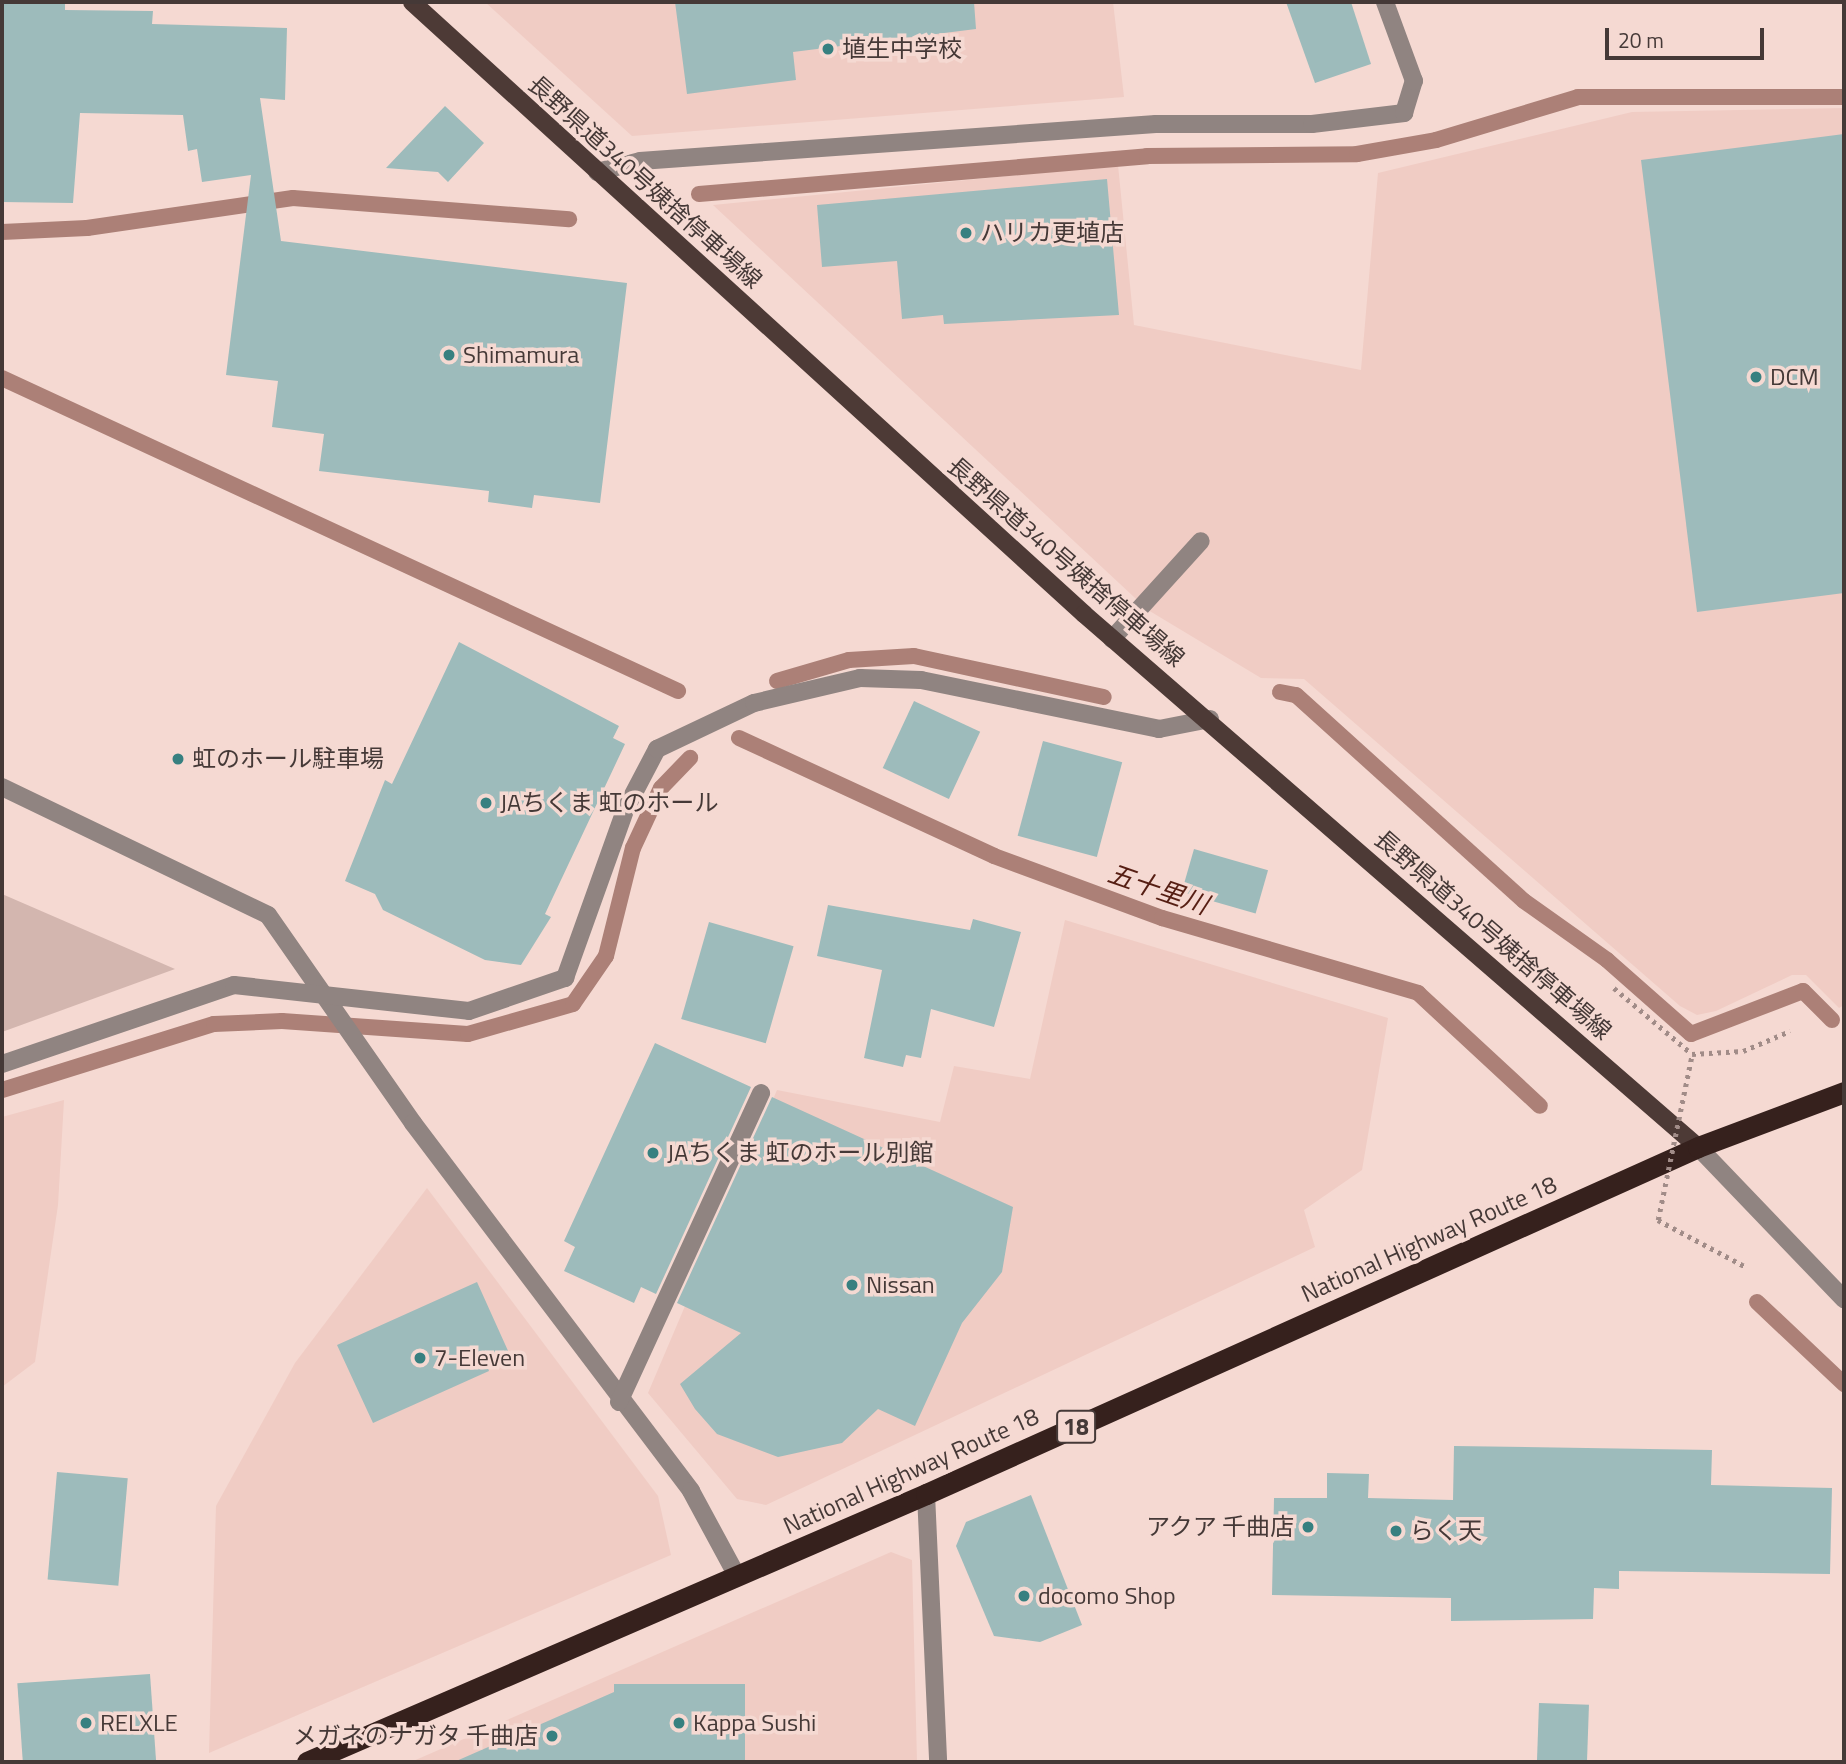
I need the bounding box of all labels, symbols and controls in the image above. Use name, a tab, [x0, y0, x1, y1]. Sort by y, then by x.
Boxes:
scale bar	[1608, 14, 1767, 58]
text: 20 m	[1618, 24, 1664, 56]
place label: 埴生中学校	[842, 35, 962, 63]
marker: 埴生中学校	[820, 41, 836, 57]
street label: 長野県道340号姨捨停車場線	[522, 69, 768, 295]
place label: ハリカ更埴店	[980, 219, 1124, 247]
marker: ハリカ更埴店	[958, 225, 974, 241]
place label: Shimamura	[463, 341, 579, 369]
marker: Shimamura	[441, 347, 457, 363]
place label: DCM	[1770, 363, 1819, 391]
marker: DCM	[1748, 369, 1764, 385]
street label: 長野県道340号姨捨停車場線	[942, 451, 1190, 673]
place label: 虹のホール駐車場	[192, 745, 384, 773]
marker: 虹のホール駐車場	[170, 751, 186, 767]
place label: JAちくま 虹のホール	[500, 789, 719, 817]
marker: JAちくま 虹のホール	[478, 795, 494, 811]
street label: 長野県道340号姨捨停車場線	[1369, 824, 1617, 1046]
water label: 五十里川	[1104, 857, 1212, 921]
place label: JAちくま 虹のホール別館	[667, 1139, 934, 1167]
marker: JAちくま 虹のホール別館	[645, 1145, 661, 1161]
street label: National Highway Route 18	[1297, 1170, 1561, 1308]
place label: Nissan	[866, 1271, 935, 1299]
marker: Nissan	[844, 1277, 860, 1293]
place label: 7-Eleven	[434, 1344, 525, 1372]
marker: 7-Eleven	[412, 1350, 428, 1366]
street label: National Highway Route 18	[779, 1402, 1043, 1540]
road number: 18	[1055, 1408, 1097, 1446]
place label: アクア 千曲店	[1145, 1513, 1294, 1541]
place label: らく天	[1410, 1517, 1482, 1545]
marker: アクア 千曲店	[1300, 1519, 1316, 1535]
marker: らく天	[1388, 1523, 1404, 1539]
place label: docomo Shop	[1038, 1582, 1176, 1610]
marker: docomo Shop	[1016, 1588, 1032, 1604]
place label: RELXLE	[100, 1709, 178, 1737]
place label: Kappa Sushi	[693, 1709, 816, 1737]
marker: RELXLE	[78, 1715, 94, 1731]
marker: Kappa Sushi	[671, 1715, 687, 1731]
place label: メガネのナガタ 千曲店	[293, 1722, 538, 1750]
marker: メガネのナガタ 千曲店	[544, 1728, 560, 1744]

